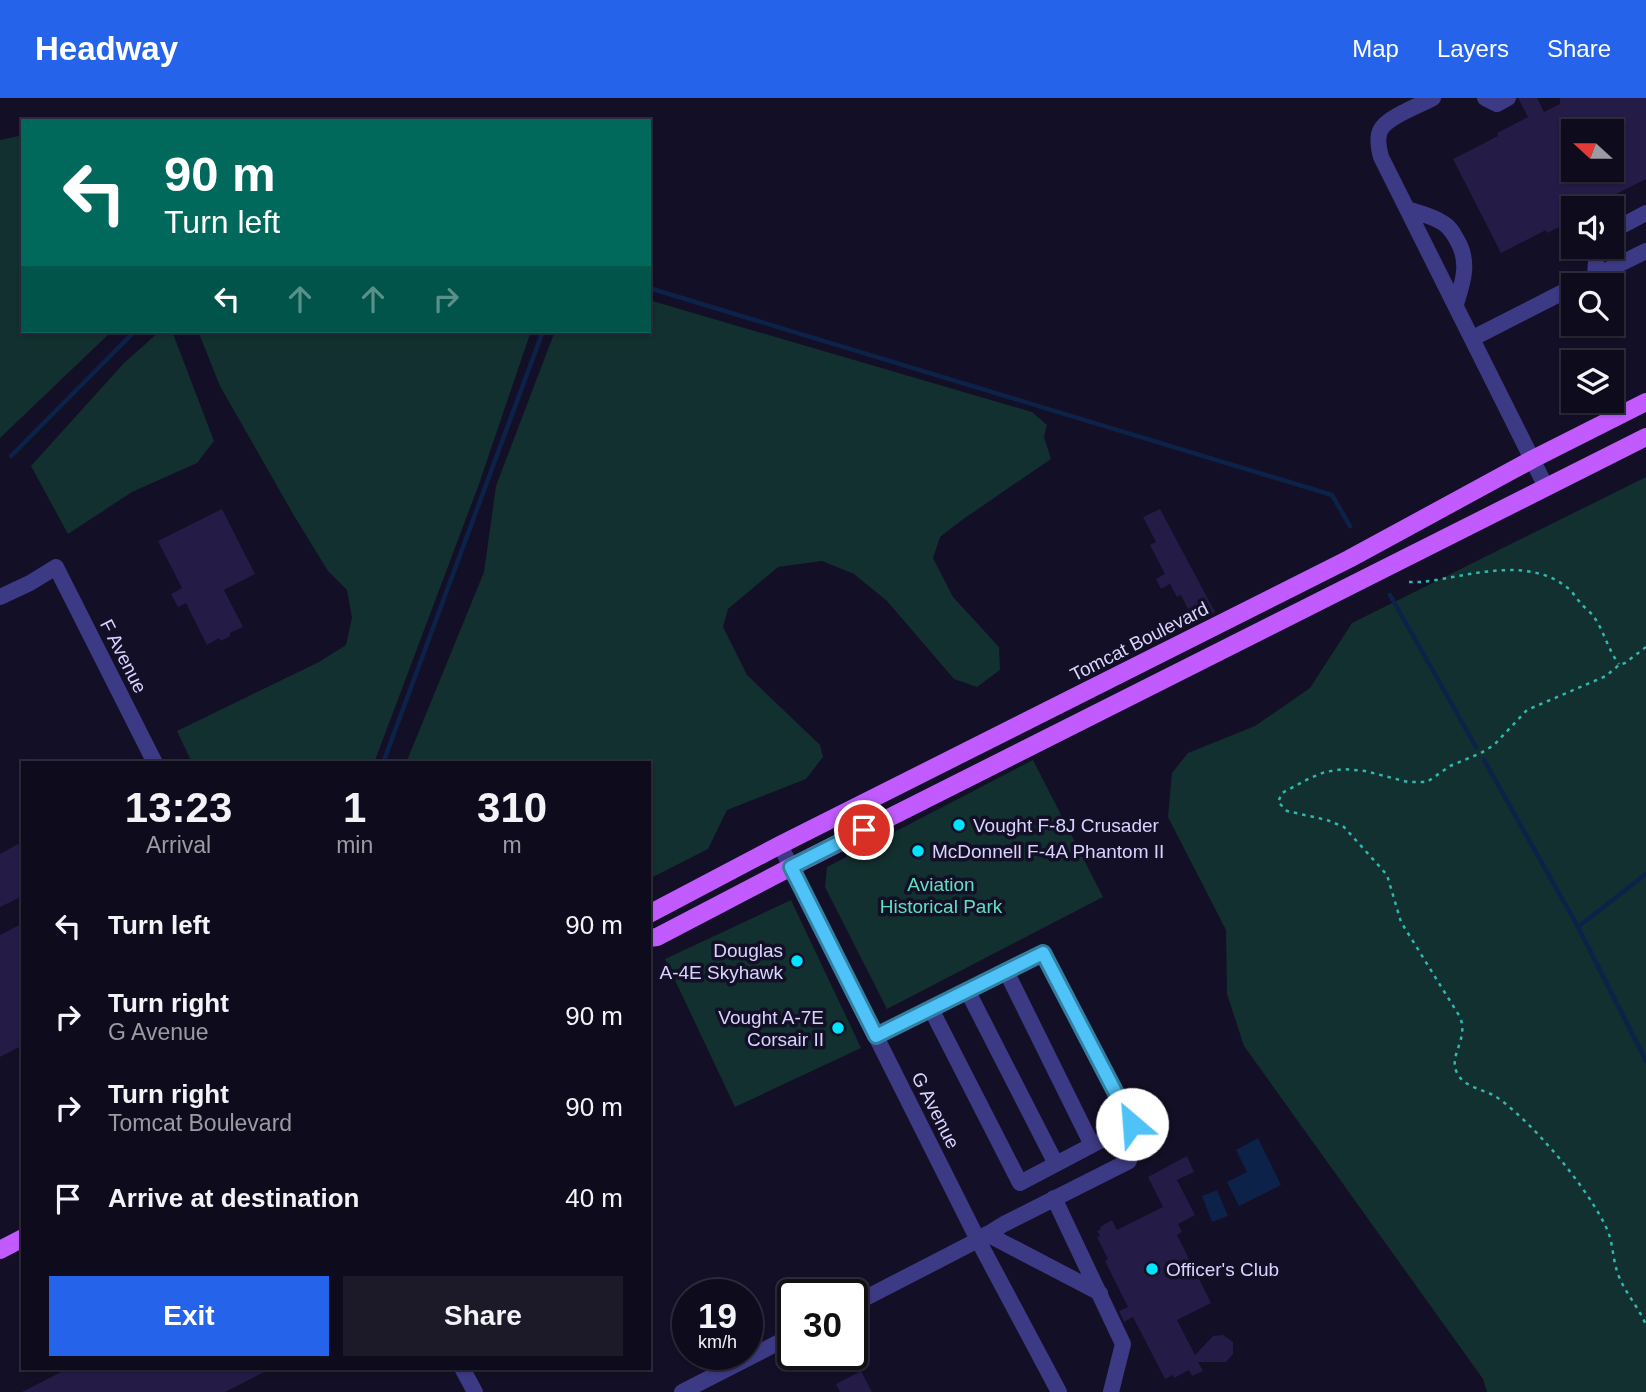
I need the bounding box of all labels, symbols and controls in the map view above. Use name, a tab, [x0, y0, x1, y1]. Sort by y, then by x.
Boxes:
text: Headway	[35, 30, 178, 67]
text: Map	[1352, 35, 1399, 62]
text: Layers	[1437, 35, 1509, 62]
text: Share	[1547, 35, 1611, 62]
north arrow	[1561, 119, 1624, 182]
map controls	[1561, 119, 1624, 413]
icon: left	[49, 147, 140, 238]
text: 90 m	[164, 147, 276, 201]
button: sound	[1561, 196, 1624, 259]
text: Turn left	[164, 204, 280, 240]
button: search	[1561, 273, 1624, 336]
icon: left	[208, 280, 246, 318]
icon: ahead	[281, 280, 319, 318]
icon: ahead	[354, 280, 392, 318]
icon: right	[427, 280, 465, 318]
button: layers	[1561, 350, 1624, 413]
street label: Tomcat Boulevard	[1067, 598, 1212, 685]
street label: F Avenue	[96, 616, 151, 697]
text: 13:23	[125, 784, 232, 831]
text: 1	[343, 784, 366, 831]
text: 310	[477, 784, 547, 831]
pin	[834, 800, 894, 860]
icon: arrive	[845, 811, 883, 849]
place label: Vought F-8J Crusader	[973, 815, 1160, 836]
marker: Vought F-8J Crusader	[951, 817, 967, 833]
text: Arrival	[146, 832, 211, 858]
text: min	[336, 832, 373, 858]
text: m	[503, 832, 522, 858]
place label: McDonnell F-4A Phantom II	[932, 841, 1164, 862]
marker: McDonnell F-4A Phantom II	[910, 843, 926, 859]
park label: Aviation Historical Park	[880, 874, 1003, 917]
icon: left	[49, 907, 87, 945]
text: Turn left	[108, 910, 210, 940]
text: 90 m	[565, 910, 623, 940]
place label: Douglas A-4E Skyhawk	[659, 940, 783, 983]
marker: Douglas A-4E Skyhawk	[789, 953, 805, 969]
text: Turn right	[108, 988, 229, 1018]
icon: right	[49, 998, 87, 1036]
text: 90 m	[565, 1001, 623, 1031]
place label: Vought A-7E Corsair II	[718, 1007, 824, 1050]
text: G Avenue	[108, 1019, 209, 1045]
marker: Vought A-7E Corsair II	[830, 1020, 846, 1036]
street label: G Avenue	[907, 1068, 964, 1152]
text: Turn right	[108, 1079, 229, 1109]
position arrow	[1095, 1087, 1169, 1161]
icon: right	[49, 1089, 87, 1127]
text: 90 m	[565, 1092, 623, 1122]
text: Tomcat Boulevard	[108, 1110, 292, 1136]
icon: arrive	[49, 1180, 87, 1218]
text: Arrive at destination	[108, 1183, 359, 1213]
text: 40 m	[565, 1183, 623, 1213]
place label: Officer's Club	[1166, 1259, 1279, 1280]
marker: Officer's Club	[1144, 1261, 1160, 1277]
button: Exit	[49, 1276, 329, 1356]
button: Share	[343, 1276, 623, 1356]
speed limit sign: 30	[777, 1279, 868, 1370]
text: 19	[698, 1296, 737, 1335]
text: km/h	[698, 1332, 737, 1352]

